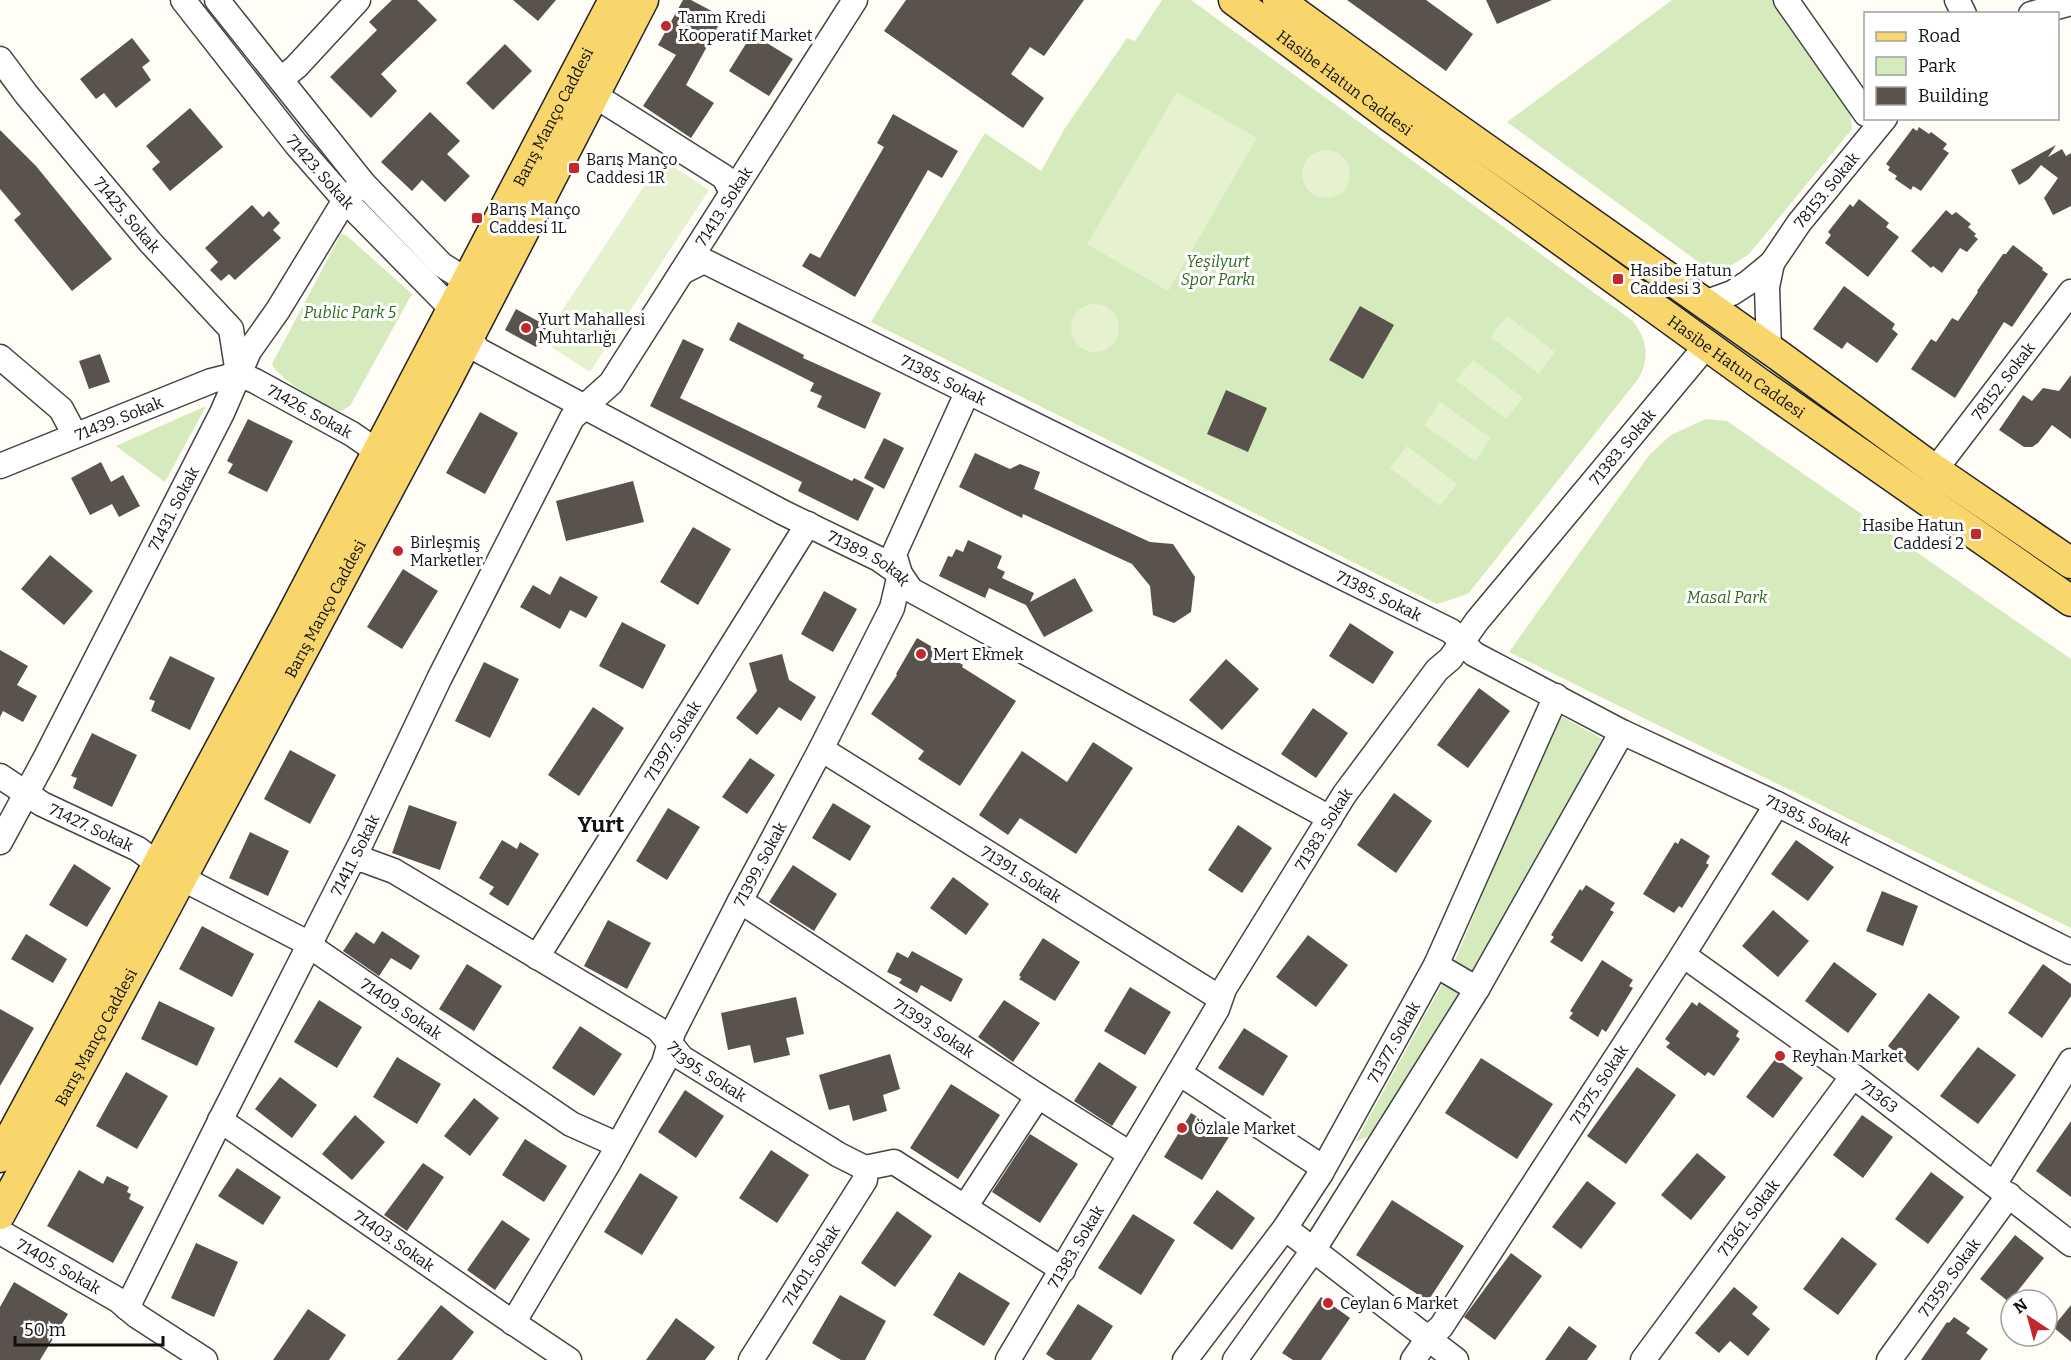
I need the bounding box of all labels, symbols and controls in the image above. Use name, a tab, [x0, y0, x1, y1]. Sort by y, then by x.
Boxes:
place label: Tarım Kredi Kooperatif Market	[678, 8, 813, 45]
legend	[1864, 12, 2059, 120]
marker: Tarım Kredi Kooperatif Market	[659, 19, 673, 33]
text: Road	[1918, 25, 1961, 47]
street label: Hasibe Hatun Caddesi	[1273, 26, 1416, 140]
street label: Barış Manço Caddesi	[509, 44, 597, 189]
text: Park	[1918, 55, 1957, 77]
text: Building	[1918, 85, 1989, 107]
street label: 71423. Sokak	[282, 131, 358, 213]
street label: 78153. Sokak	[1790, 148, 1863, 232]
place label: Barış Manço Caddesi 1R	[586, 150, 677, 187]
marker: Barış Manço Caddesi 1R	[567, 161, 581, 175]
street label: 71413. Sokak	[692, 163, 756, 250]
street label: 71425. Sokak	[90, 173, 164, 257]
place label: Barış Manço Caddesi 1L	[489, 200, 580, 237]
marker: Barış Manço Caddesi 1L	[470, 211, 484, 225]
park label: Yeşilyurt Spor Parkı	[1181, 252, 1255, 289]
place label: Hasibe Hatun Caddesi 3	[1630, 261, 1732, 298]
marker: Hasibe Hatun Caddesi 3	[1611, 272, 1625, 286]
park label: Public Park 5	[304, 303, 397, 322]
place label: Yurt Mahallesi Muhtarlığı	[538, 310, 646, 347]
street label: Hasibe Hatun Caddesi	[1664, 311, 1809, 422]
marker: Yurt Mahallesi Muhtarlığı	[519, 321, 533, 335]
street label: 78152. Sokak	[1968, 339, 2039, 424]
street label: 71385. Sokak	[897, 351, 989, 409]
street label: 71426. Sokak	[264, 381, 355, 442]
street label: 71439. Sokak	[72, 392, 166, 445]
street label: 71383. Sokak	[1585, 405, 1660, 489]
street label: 71431. Sokak	[144, 464, 203, 554]
place label: Hasibe Hatun Caddesi 2	[1862, 516, 1964, 553]
street label: 71389. Sokak	[824, 527, 914, 590]
marker: Hasibe Hatun Caddesi 2	[1969, 527, 1983, 541]
place label: Birleşmiş Marketler	[410, 533, 483, 570]
street label: Barış Manço Caddesi	[281, 536, 370, 681]
marker: Birleşmiş Marketler	[391, 544, 405, 558]
street label: 71385. Sokak	[1333, 567, 1425, 625]
park label: Masal Park	[1687, 588, 1768, 607]
place label: Mert Ekmek	[933, 645, 1024, 664]
marker: Mert Ekmek	[914, 647, 928, 661]
street label: 71397. Sokak	[640, 697, 705, 785]
street label: 71383. Sokak	[1291, 784, 1356, 874]
street label: 71385. Sokak	[1762, 791, 1854, 850]
street label: 71427. Sokak	[46, 800, 136, 855]
street label: 71411. Sokak	[327, 811, 383, 899]
district label: Yurt	[578, 811, 624, 838]
street label: 71399. Sokak	[730, 819, 790, 910]
street label: 71391. Sokak	[977, 842, 1065, 907]
street label: Barış Manço Caddesi	[51, 965, 141, 1110]
street label: 71409. Sokak	[357, 974, 446, 1043]
street label: 71393. Sokak	[890, 995, 978, 1062]
street label: 71377. Sokak	[1364, 998, 1424, 1086]
street label: 71395. Sokak	[662, 1038, 750, 1106]
street label: 71375. Sokak	[1566, 1041, 1632, 1128]
place label: Reyhan Market	[1792, 1047, 1904, 1066]
marker: Reyhan Market	[1773, 1049, 1787, 1063]
street label: 71363	[1857, 1076, 1902, 1117]
place label: Özlale Market	[1194, 1119, 1296, 1138]
marker: Özlale Market	[1175, 1121, 1189, 1135]
street label: 71361. Sokak	[1714, 1176, 1783, 1260]
street label: 71383. Sokak	[1044, 1202, 1108, 1292]
street label: 71403. Sokak	[350, 1206, 438, 1276]
street label: 71401. Sokak	[779, 1222, 844, 1310]
street label: 71405. Sokak	[13, 1235, 104, 1298]
street label: 71359. Sokak	[1915, 1235, 1984, 1321]
north arrow	[1999, 1288, 2059, 1348]
place label: Ceylan 6 Market	[1340, 1294, 1458, 1313]
text: N	[2010, 1295, 2031, 1318]
marker: Ceylan 6 Market	[1321, 1296, 1335, 1310]
scale bar	[15, 1309, 164, 1347]
text: 50 m	[24, 1319, 66, 1341]

